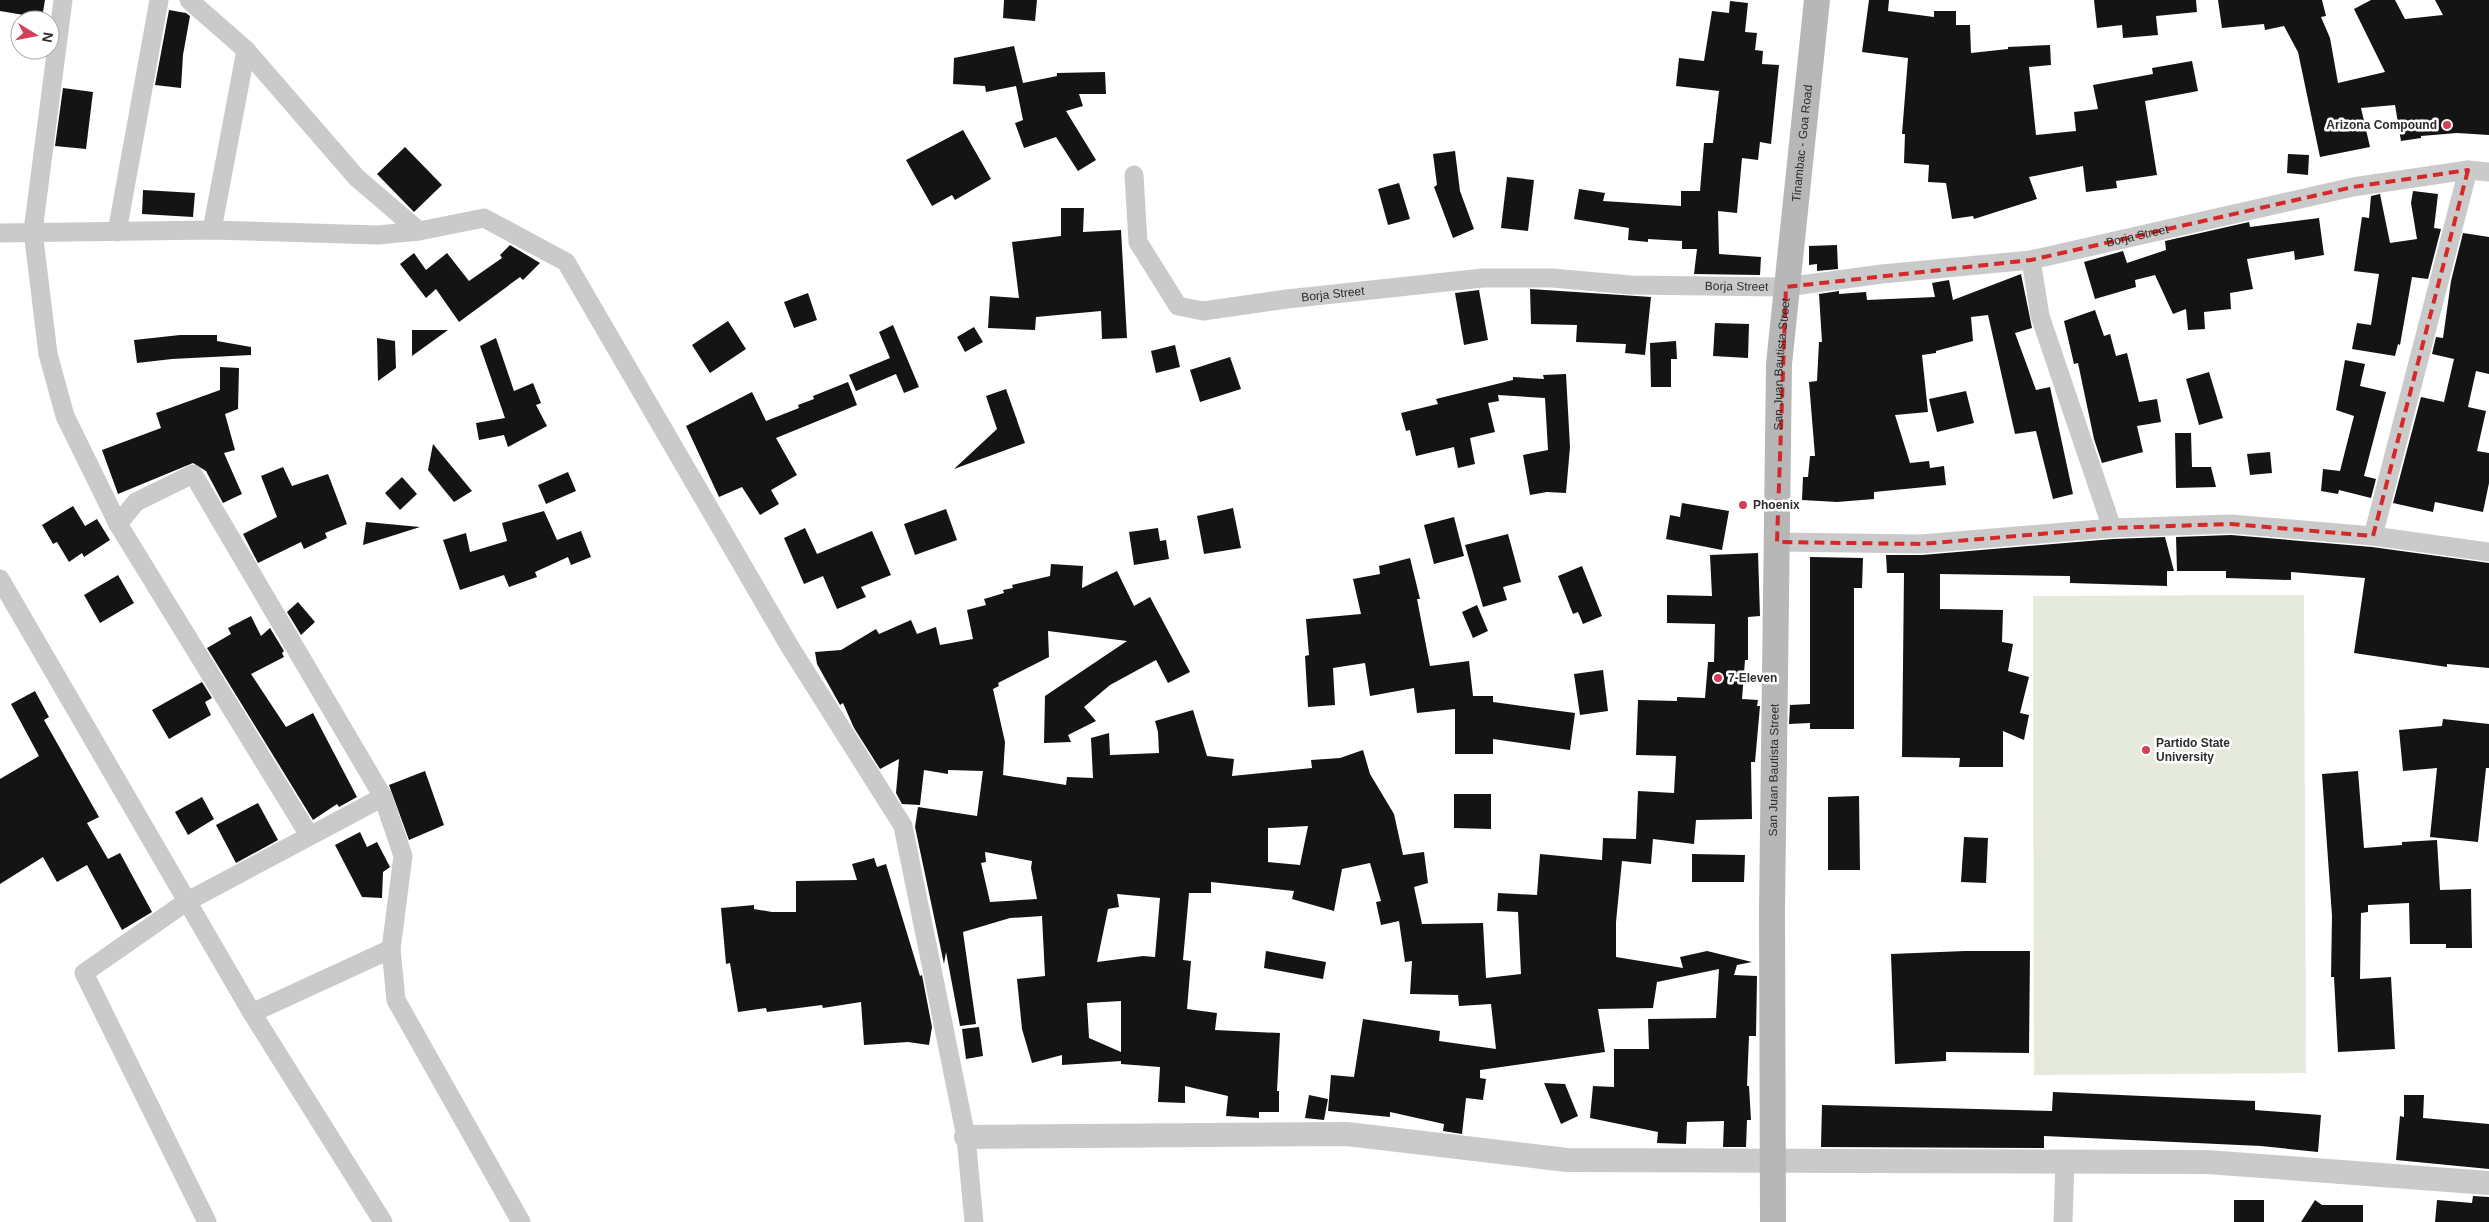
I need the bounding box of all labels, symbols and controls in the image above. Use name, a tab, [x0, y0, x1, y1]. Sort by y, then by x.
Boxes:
north arrow	[10, 10, 60, 60]
text: N	[39, 31, 57, 44]
street label: Tinambac - Goa Road	[1789, 84, 1815, 203]
place label: Arizona Compound	[2326, 118, 2437, 132]
marker: Arizona Compound	[2441, 119, 2453, 131]
street label: Borja Street	[2105, 222, 2171, 250]
street label: Borja Street	[1705, 279, 1769, 294]
street label: Borja Street	[1300, 284, 1366, 304]
street label: San Juan Bautista Street	[1771, 297, 1793, 431]
place label: Phoenix	[1753, 498, 1800, 512]
marker: Phoenix	[1737, 499, 1749, 511]
place label: 7-Eleven	[1728, 671, 1777, 685]
marker: 7-Eleven	[1712, 672, 1724, 684]
street label: San Juan Bautista Street	[1766, 703, 1782, 837]
place label: Partido State University	[2156, 736, 2230, 764]
marker: Partido State University	[2140, 744, 2152, 756]

